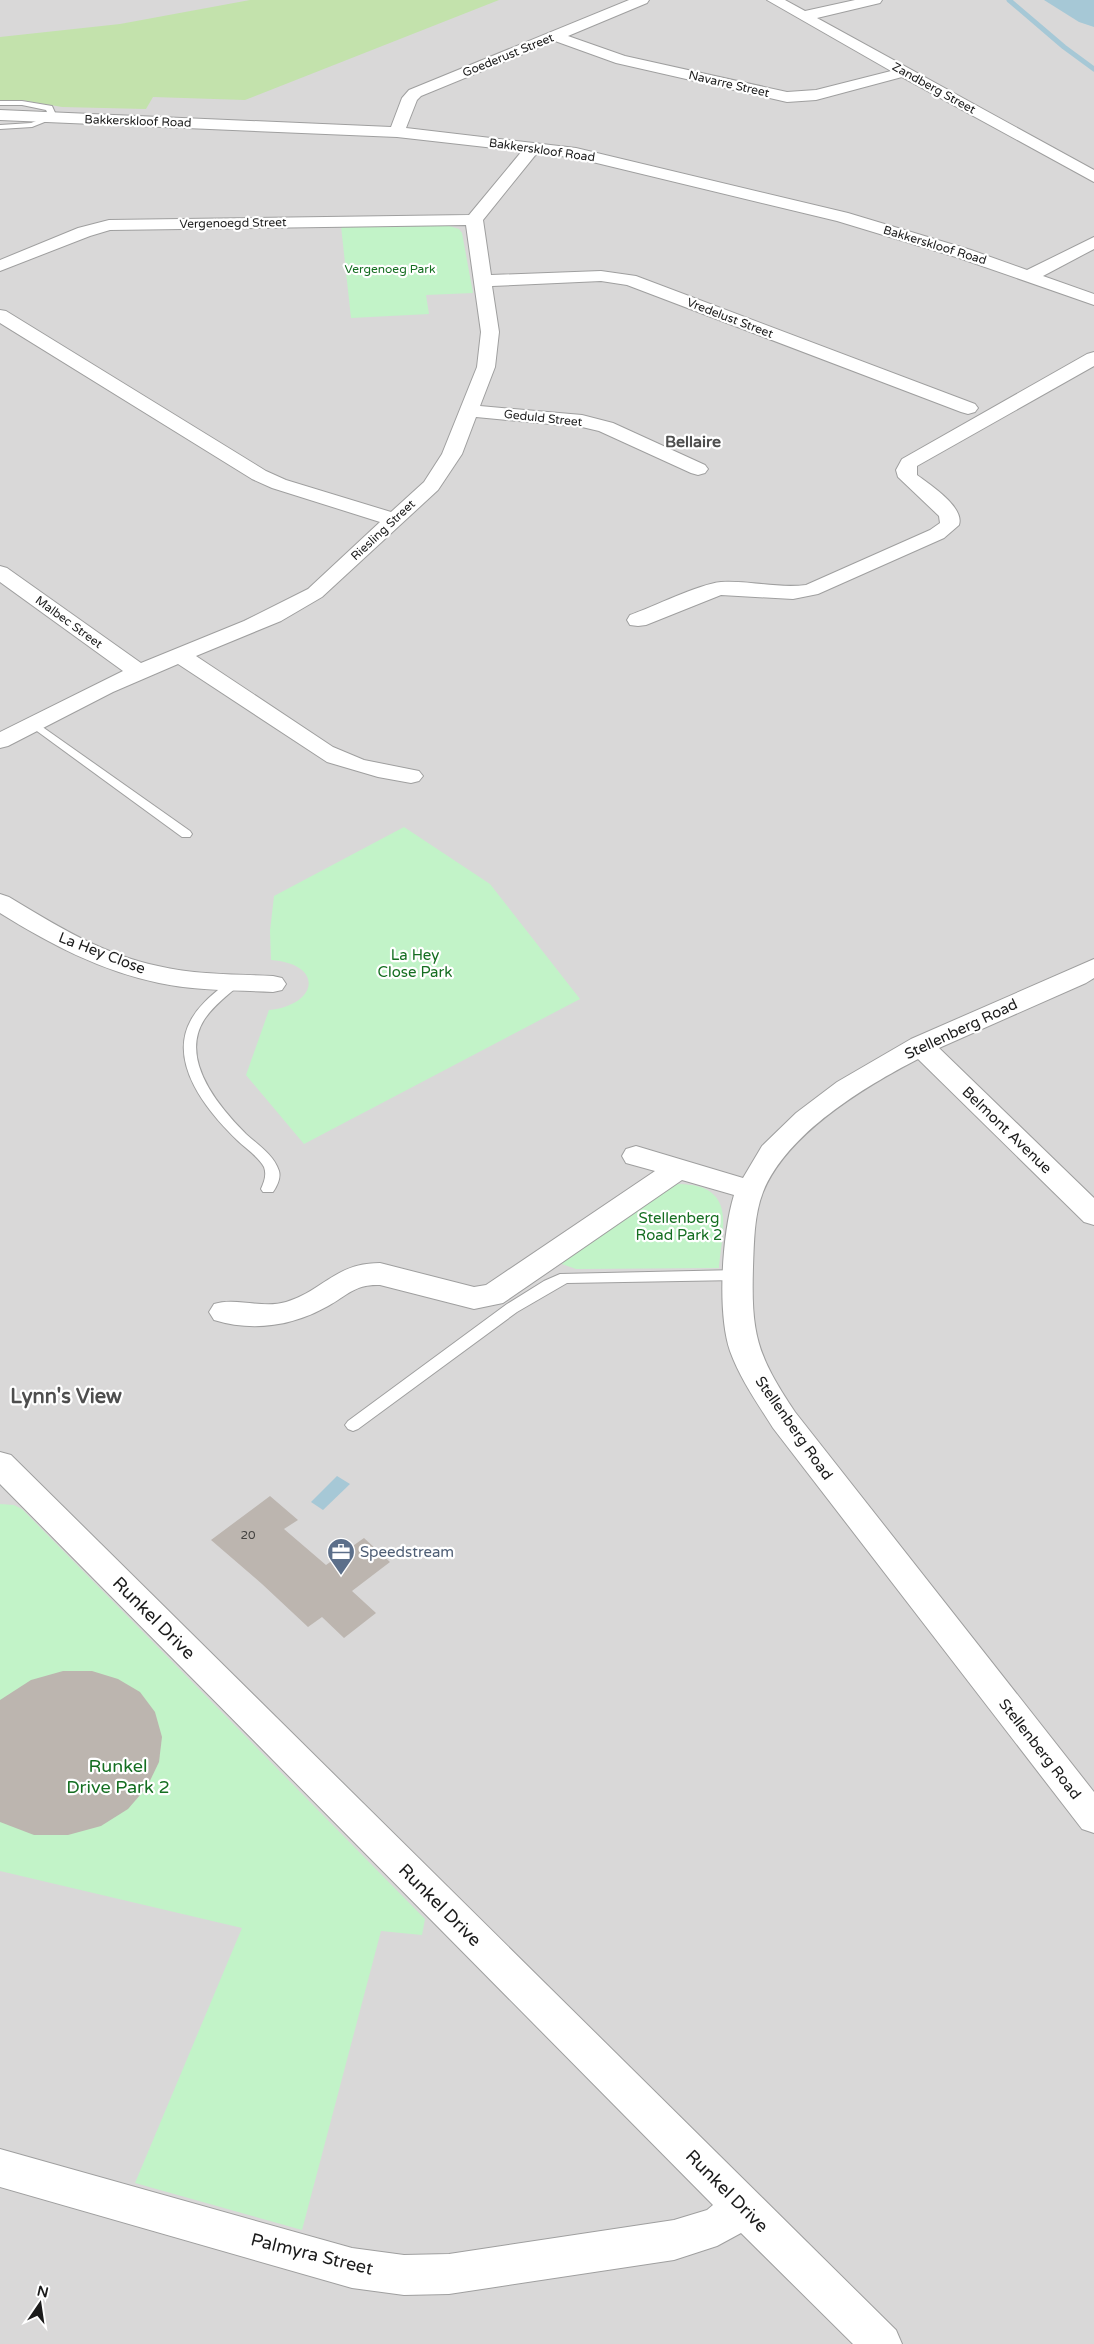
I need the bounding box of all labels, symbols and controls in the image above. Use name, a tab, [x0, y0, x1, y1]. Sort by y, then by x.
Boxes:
street label: Goederust Street	[460, 30, 556, 80]
street label: Zandberg Street	[890, 59, 978, 117]
street label: Navarre Street	[687, 68, 771, 100]
street label: Bakkerskloof Road	[84, 112, 192, 130]
street label: Bakkerskloof Road	[488, 136, 596, 164]
street label: Vergenoegd Street	[179, 215, 287, 231]
street label: Bakkerskloof Road	[882, 223, 988, 267]
park label: Vergenoeg Park	[345, 262, 436, 276]
street label: Vredelust Street	[685, 295, 776, 341]
street label: Geduld Street	[503, 407, 583, 429]
district label: Bellaire	[665, 432, 721, 452]
street label: Riesling Street	[348, 497, 418, 563]
street label: Malbec Street	[33, 593, 106, 651]
street label: La Hey Close	[56, 928, 148, 978]
park label: La Hey Close Park	[378, 946, 452, 981]
street label: Stellenberg Road	[902, 995, 1020, 1063]
street label: Belmont Avenue	[958, 1083, 1056, 1177]
park label: Stellenberg Road Park 2	[636, 1209, 722, 1244]
street label: Stellenberg Road	[751, 1373, 837, 1483]
district label: Lynn's View	[10, 1385, 122, 1409]
house number: 20	[240, 1528, 256, 1542]
office icon: Speedstream	[326, 1537, 356, 1576]
place label: Speedstream	[360, 1543, 454, 1561]
street label: Runkel Drive	[108, 1572, 200, 1664]
street label: Stellenberg Road	[995, 1695, 1085, 1803]
park label: Runkel Drive Park 2	[66, 1755, 170, 1798]
street label: Runkel Drive	[394, 1859, 486, 1951]
street label: Runkel Drive	[681, 2145, 773, 2237]
street label: Palmyra Street	[249, 2228, 376, 2280]
north arrow	[15, 2279, 65, 2329]
text: N	[35, 2282, 50, 2301]

